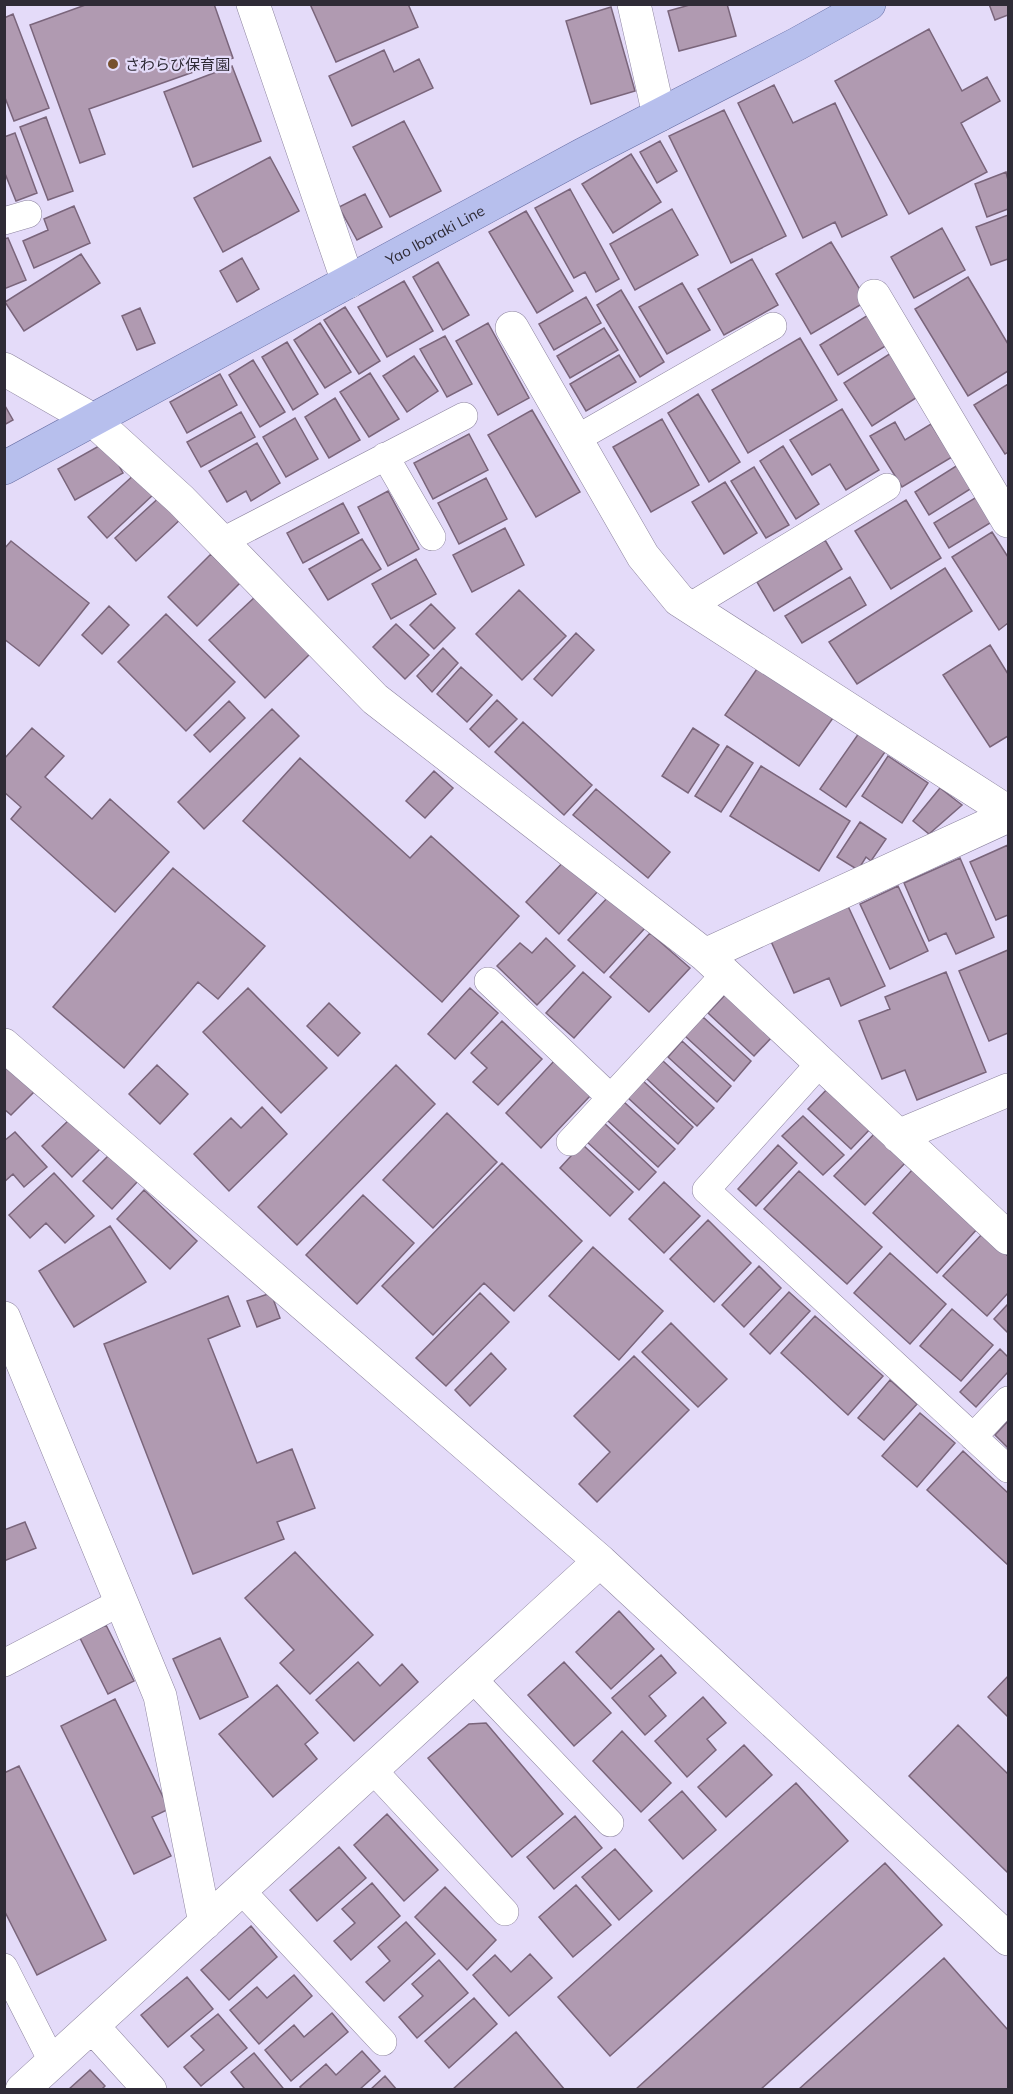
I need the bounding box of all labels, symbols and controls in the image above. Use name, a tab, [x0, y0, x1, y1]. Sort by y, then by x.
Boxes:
place label: さわらび保育園	[125, 55, 230, 74]
marker: さわらび保育園	[106, 57, 120, 71]
street label: Yao Ibaraki Line	[381, 200, 488, 270]

